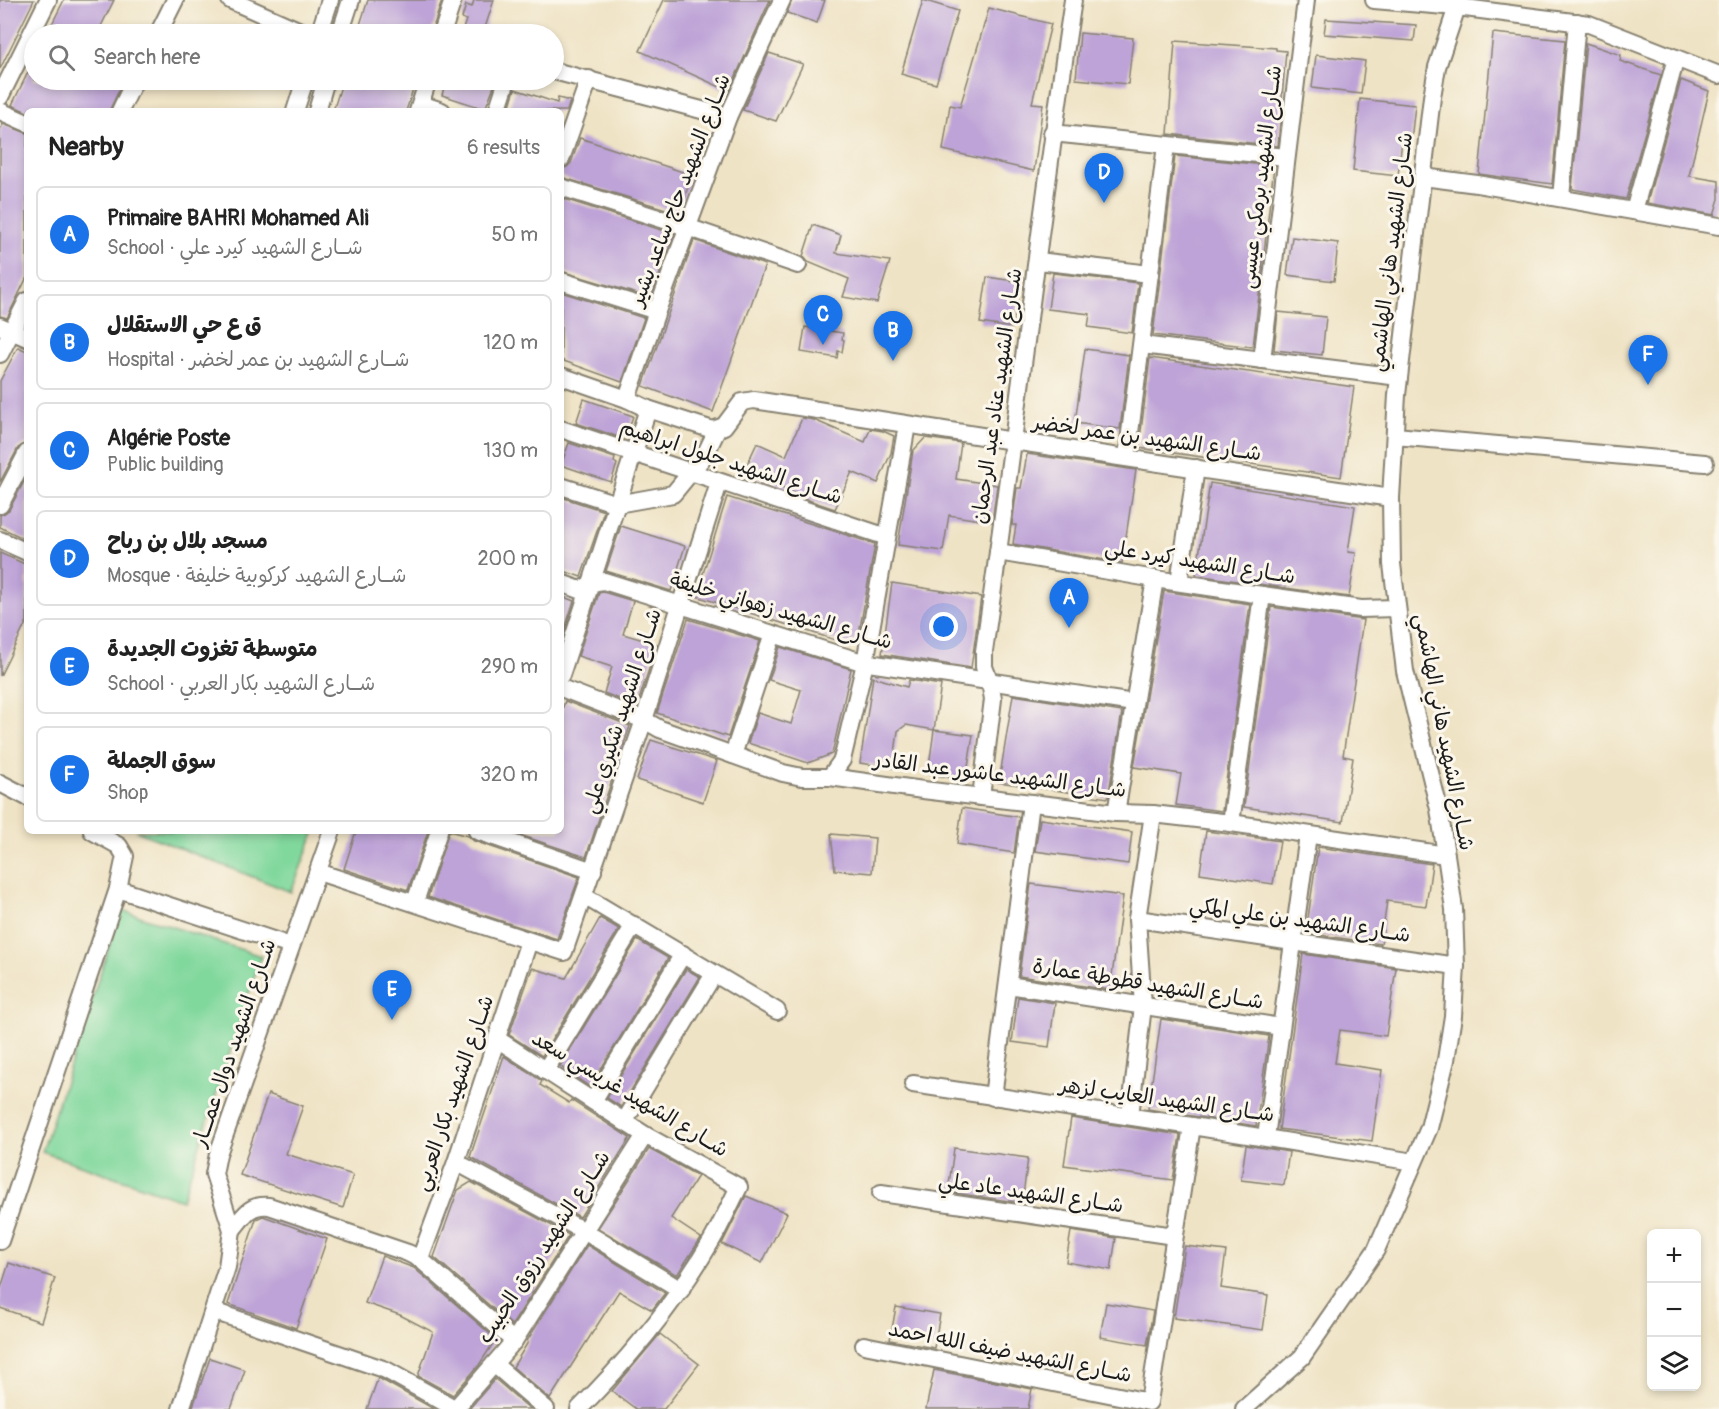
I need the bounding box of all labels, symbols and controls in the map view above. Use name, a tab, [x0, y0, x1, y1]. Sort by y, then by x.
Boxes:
search box	[24, 24, 564, 90]
icon: search	[45, 41, 78, 74]
text: Search here	[93, 43, 200, 71]
street label: شــارع الشهيد برمكي عيسى	[1234, 64, 1293, 291]
street label: شــارع الشهيد حاج ساعد بشير	[622, 70, 738, 312]
text: Nearby	[48, 131, 124, 163]
street label: شــارع الشهيد هاني الهاشمي	[1363, 131, 1424, 374]
text: 6 results	[467, 135, 540, 160]
pin: D	[1084, 154, 1124, 203]
text: Primaire BAHRI Mohamed Ali	[107, 204, 369, 232]
text: A	[63, 222, 76, 247]
text: 50 m	[491, 222, 538, 247]
text: School · شــارع الشهيد كيرد علي	[107, 235, 363, 260]
street label: شــارع الشهيد عناد عبد الرحمان	[966, 266, 1029, 526]
pin: C	[804, 296, 842, 345]
text: ق ع حي الاستقلال	[107, 311, 262, 339]
pin: B	[874, 312, 912, 361]
text: B	[64, 330, 75, 355]
text: 120 m	[483, 330, 538, 355]
pin: F	[1628, 336, 1668, 385]
text: Hospital · شــارع الشهيد بن عمر لخضر	[107, 347, 410, 372]
street label: شــارع الشهيد بن عمر لخضر	[1029, 408, 1263, 468]
street label: شــارع الشهيد جلول ابراهيم	[616, 413, 846, 513]
text: Algérie Poste	[107, 424, 230, 452]
text: C	[63, 438, 76, 463]
text: 130 m	[483, 438, 538, 463]
text: Public building	[107, 452, 223, 477]
text: مسجد بلال بن رباح	[107, 527, 268, 555]
street label: شــارع الشهيد كيرد علي	[1102, 534, 1297, 595]
text: D	[63, 546, 76, 571]
text: 200 m	[477, 546, 538, 571]
text: Mosque · شــارع الشهيد كركوبية خليفة	[107, 563, 407, 588]
street label: شــارع الشهيد زهواني خليفة	[665, 566, 895, 661]
pin: A	[1050, 578, 1088, 628]
street label: شــارع الشهيد شكيري علي	[576, 605, 673, 818]
street label: شــارع الشهيد هاني الهاشمي	[1403, 611, 1480, 854]
your location	[929, 612, 958, 641]
text: متوسطة تغزوت الجديدة	[107, 635, 318, 663]
text: E	[64, 654, 75, 679]
text: 290 m	[481, 654, 538, 679]
text: School · شــارع الشهيد بكار العربي	[107, 671, 375, 696]
street label: شــارع الشهيد عاشور عبد القادر	[870, 746, 1128, 805]
text: سوق الجملة	[107, 747, 216, 775]
text: F	[63, 762, 76, 787]
text: 320 m	[480, 762, 538, 787]
text: Shop	[107, 780, 148, 805]
street label: شــارع الشهيد بن علي المكي	[1187, 891, 1412, 954]
street label: شــارع الشهيد دوال عمـــار	[185, 935, 283, 1152]
street label: شــارع الشهيد قطوطة عمارة	[1030, 952, 1265, 1017]
pin: E	[372, 970, 412, 1020]
street label: شــارع الشهيد بكار العربي	[408, 992, 505, 1196]
street label: شــارع الشهيد غريسي سعد	[524, 1025, 733, 1168]
street label: شــارع الشهيد العايب لزهر	[1056, 1071, 1276, 1129]
street label: شــارع الشهيد رزوق الحبيب	[472, 1145, 617, 1349]
street label: شــارع الشهيد عاد علي	[936, 1167, 1125, 1224]
map controls	[1647, 1229, 1701, 1391]
button: +	[1647, 1229, 1701, 1283]
button: −	[1647, 1283, 1701, 1337]
street label: شــارع الشهيد ضيف الله احمد	[886, 1315, 1134, 1390]
button: layers	[1647, 1337, 1701, 1391]

